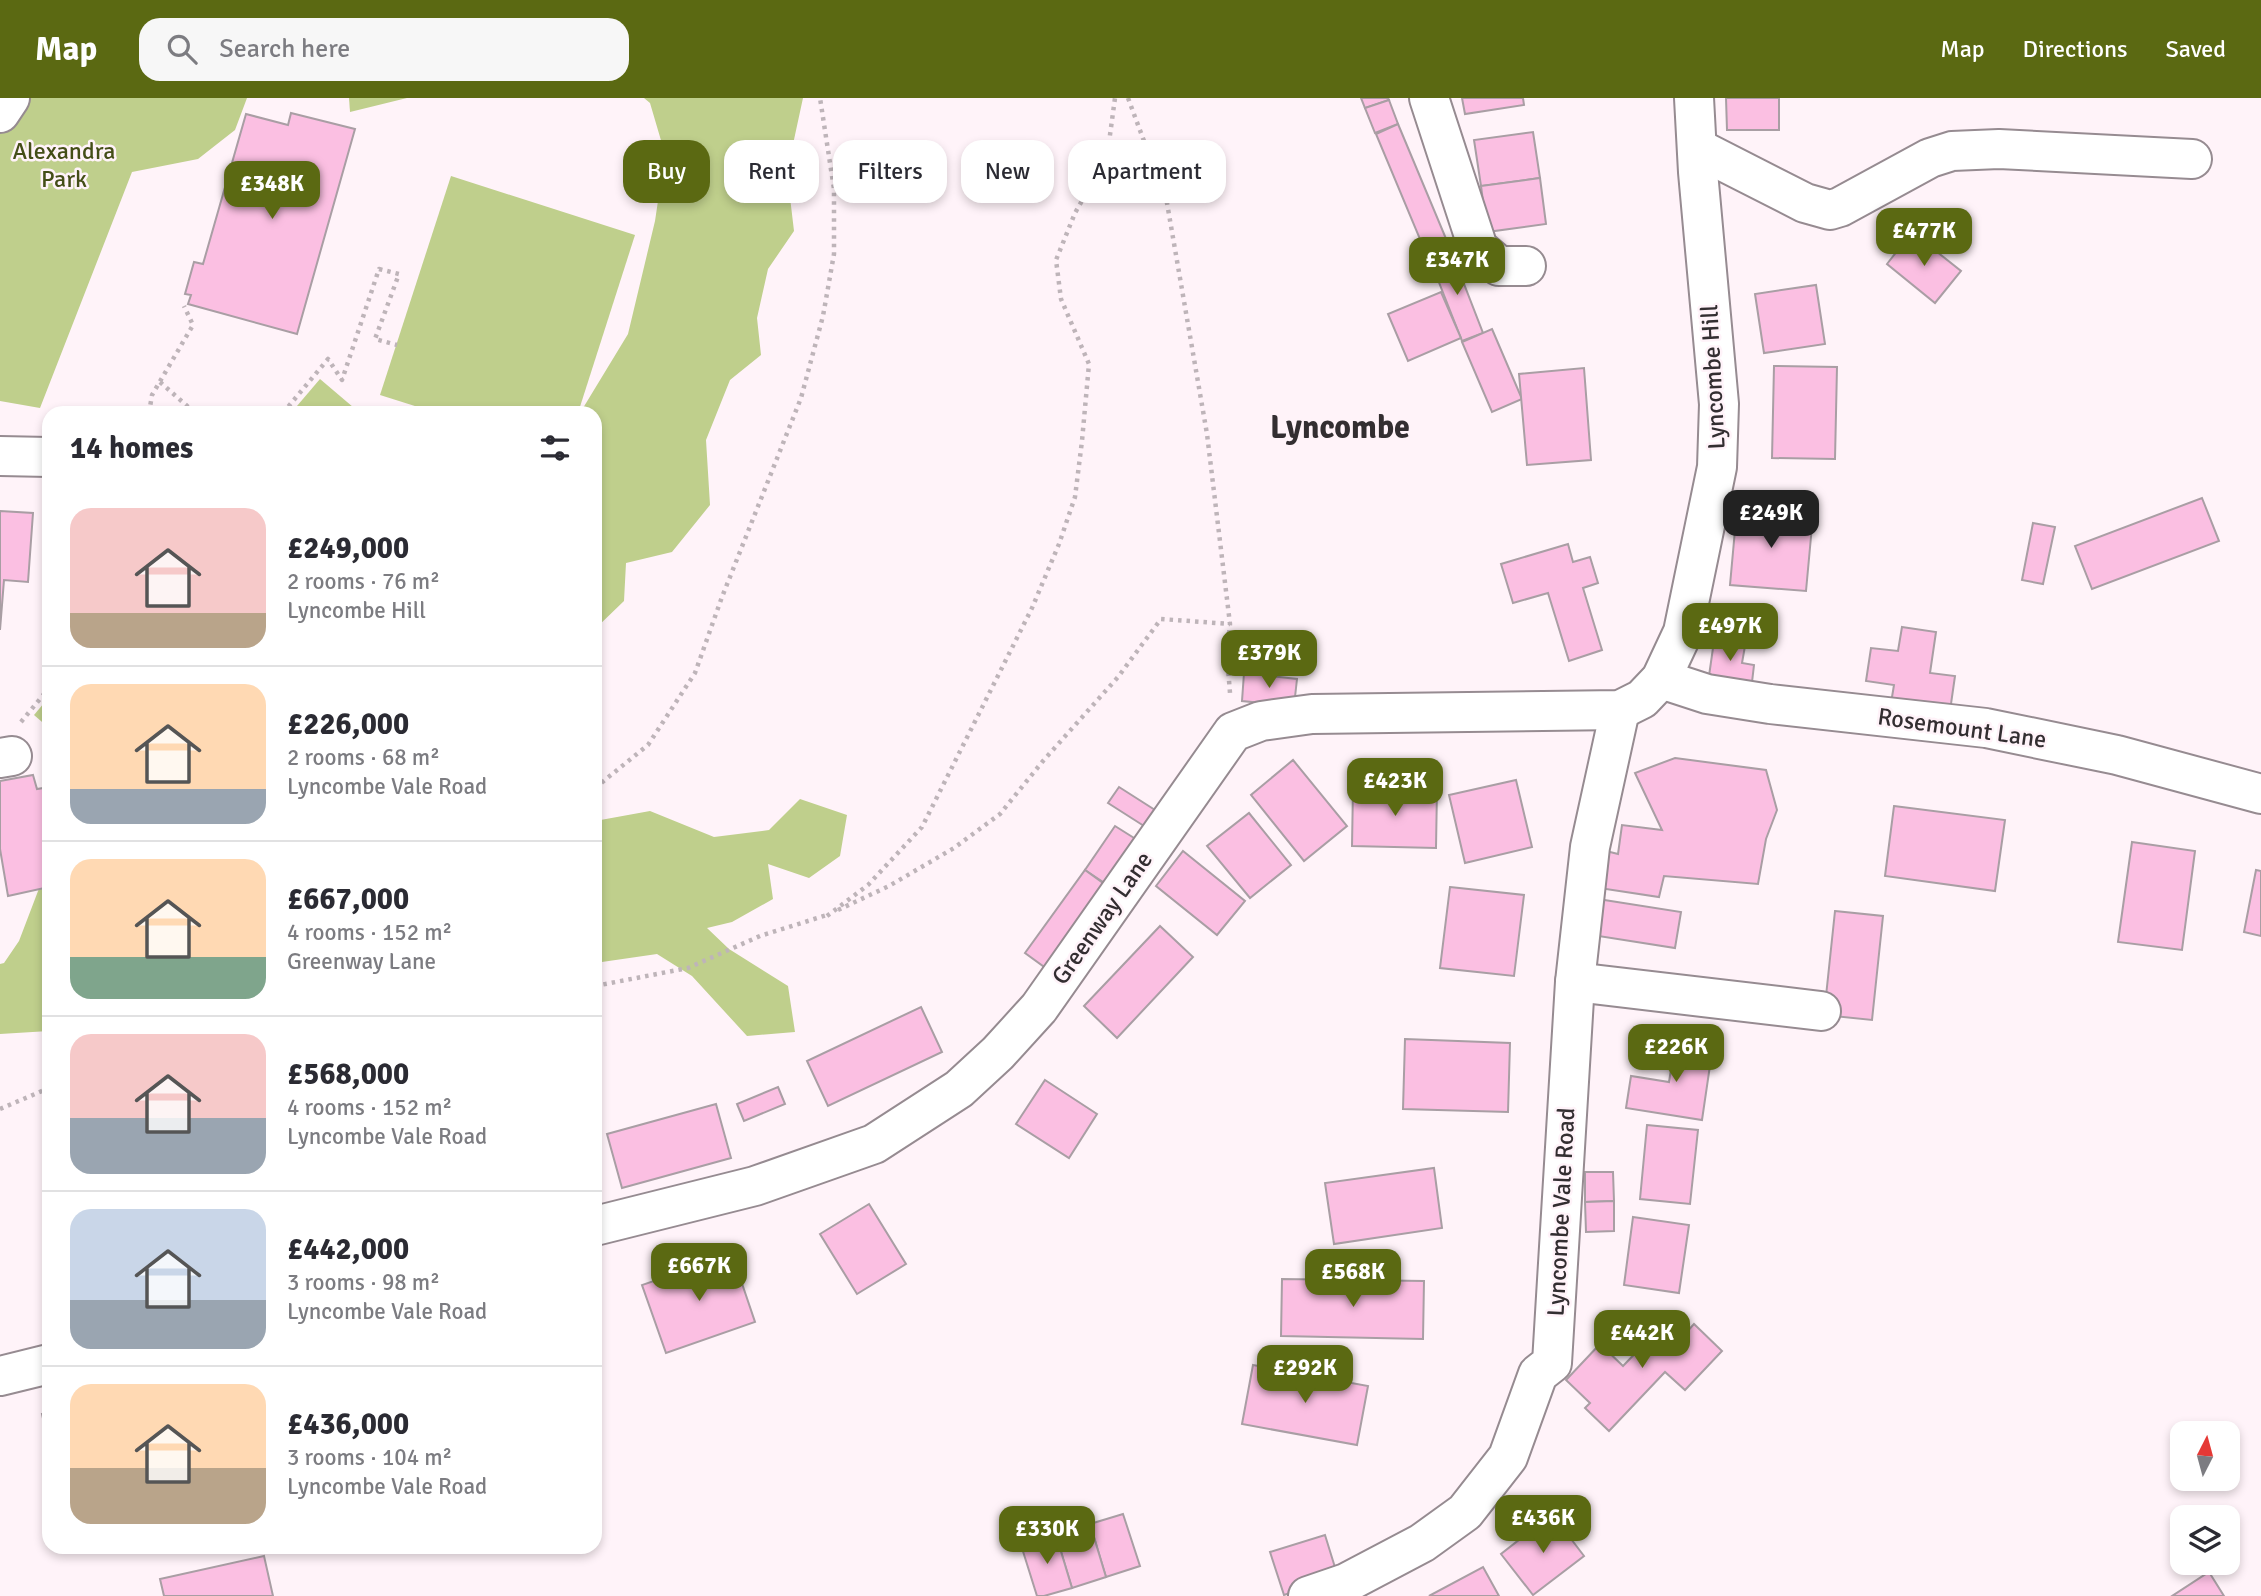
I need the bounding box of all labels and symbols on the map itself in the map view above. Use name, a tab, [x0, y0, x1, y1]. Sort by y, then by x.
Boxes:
park label: Alexandra Park	[13, 136, 115, 194]
pin: £348K	[223, 162, 321, 221]
pin: £477K	[1875, 208, 1973, 268]
pin: £347K	[1408, 238, 1506, 297]
street label: Lyncombe Hill	[1694, 304, 1732, 450]
district label: Lyncombe	[1270, 408, 1410, 447]
pin: £249K	[1722, 490, 1820, 550]
pin: £497K	[1681, 603, 1779, 663]
pin: £379K	[1220, 630, 1318, 690]
street label: Rosemount Lane	[1876, 701, 2048, 755]
pin: £423K	[1346, 758, 1444, 818]
street label: Greenway Lane	[1045, 846, 1159, 990]
pin: £226K	[1627, 1024, 1725, 1084]
street label: Lyncombe Vale Road	[1541, 1107, 1581, 1317]
pin: £667K	[650, 1244, 748, 1303]
pin: £568K	[1304, 1250, 1402, 1309]
pin: £442K	[1593, 1310, 1691, 1370]
pin: £292K	[1256, 1346, 1354, 1405]
north arrow	[2170, 1421, 2240, 1491]
pin: £436K	[1494, 1496, 1592, 1555]
pin: £330K	[998, 1506, 1096, 1566]

